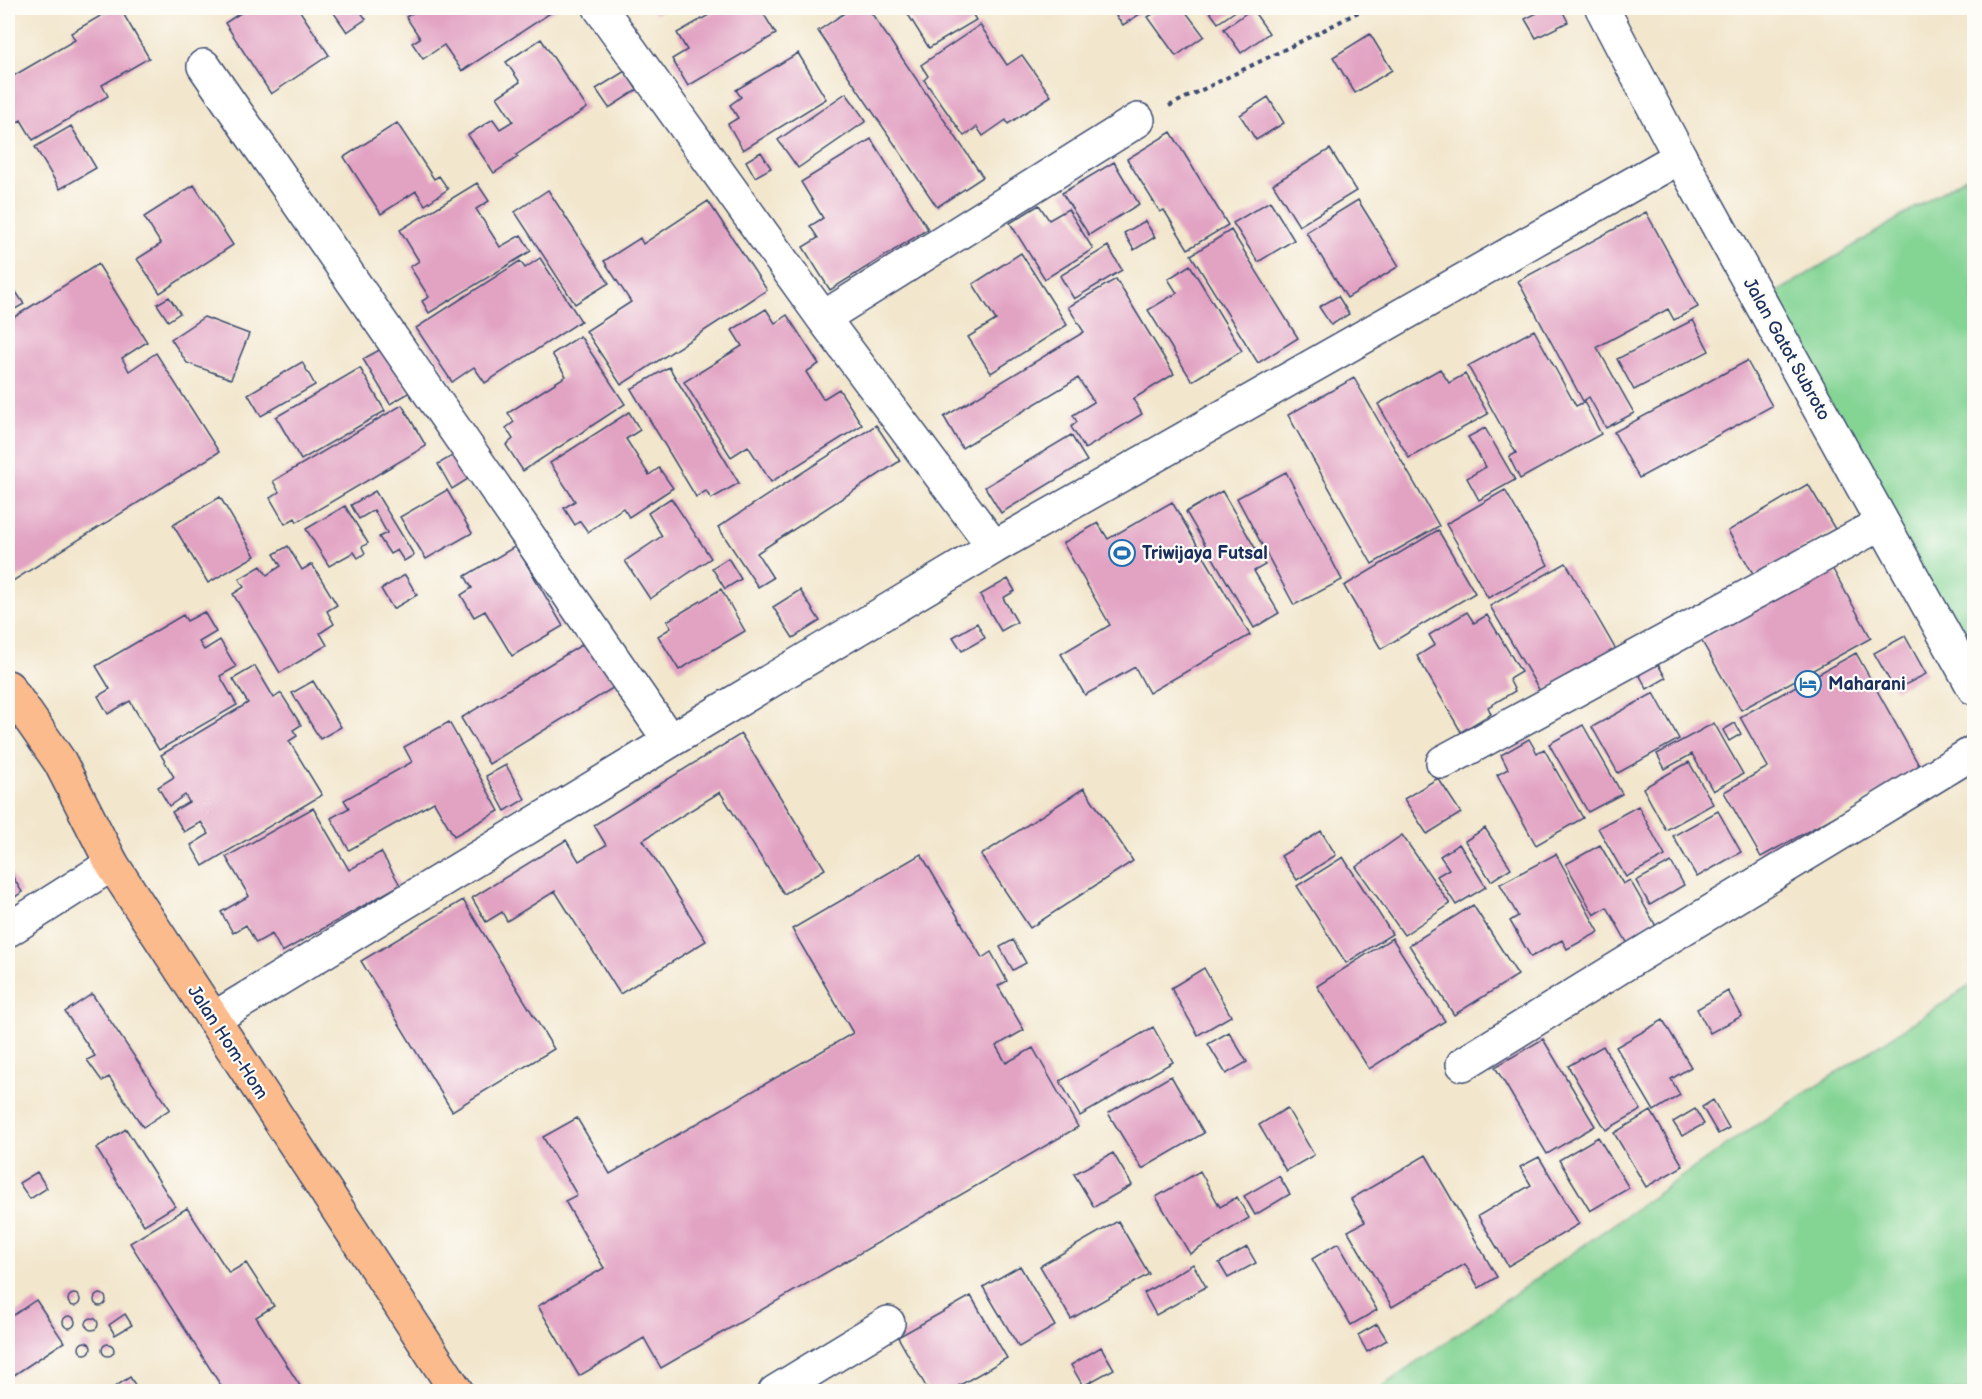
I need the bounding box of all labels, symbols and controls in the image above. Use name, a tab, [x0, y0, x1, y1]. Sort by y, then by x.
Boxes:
street label: Jalan Gatot Subroto	[1739, 274, 1834, 424]
sports icon: Triwijaya Futsal	[1107, 538, 1137, 568]
place label: Triwijaya Futsal	[1142, 543, 1268, 564]
hotel icon: Maharani	[1793, 669, 1823, 699]
place label: Maharani	[1828, 674, 1906, 695]
street label: Jalan Hom-Hom	[183, 981, 272, 1103]

